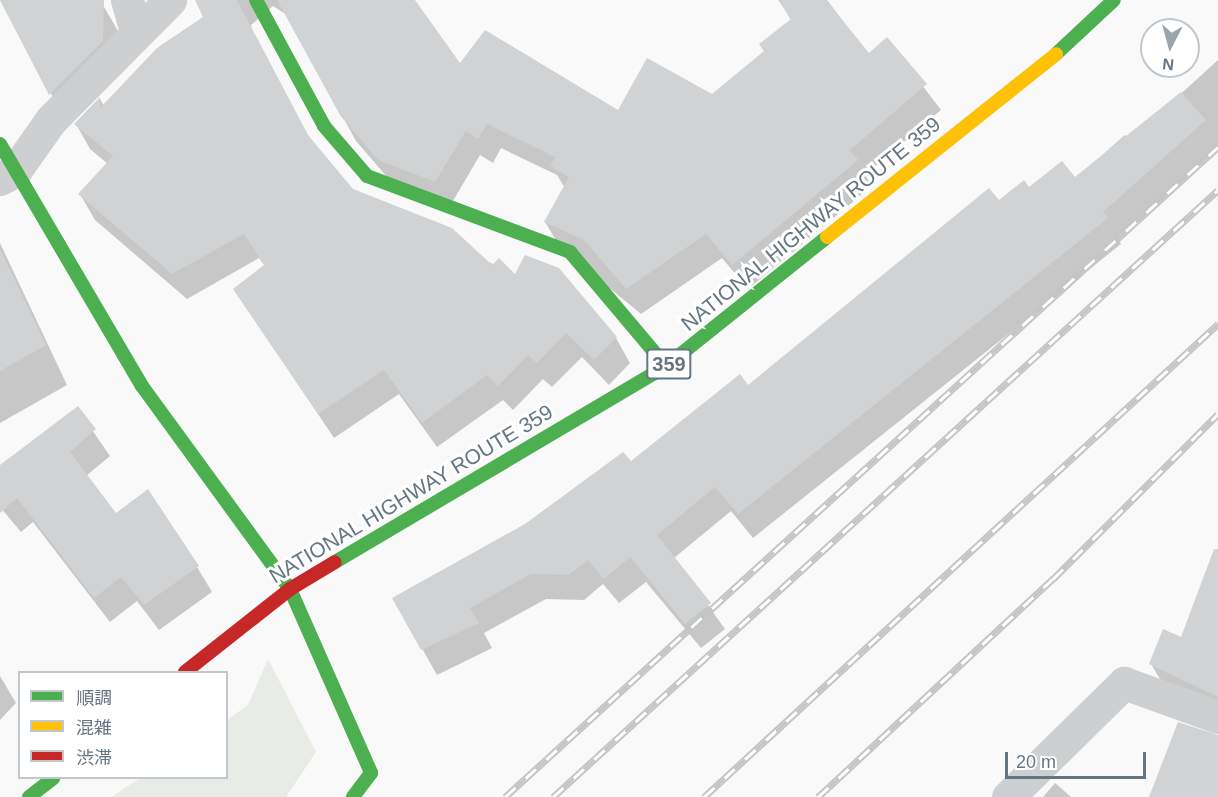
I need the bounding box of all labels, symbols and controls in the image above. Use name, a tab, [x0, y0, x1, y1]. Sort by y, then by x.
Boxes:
north arrow	[1140, 18, 1200, 78]
text: N	[1162, 55, 1175, 73]
street label: NATIONAL HIGHWAY ROUTE 359	[676, 111, 946, 337]
road number: 359	[645, 347, 693, 381]
street label: NATIONAL HIGHWAY ROUTE 359	[264, 399, 558, 589]
legend	[18, 671, 228, 779]
text: 順調	[76, 688, 112, 708]
text: 混雑	[76, 718, 112, 738]
scale bar	[1008, 740, 1149, 778]
text: 渋滞	[76, 748, 112, 768]
text: 20 m	[1016, 752, 1056, 772]

